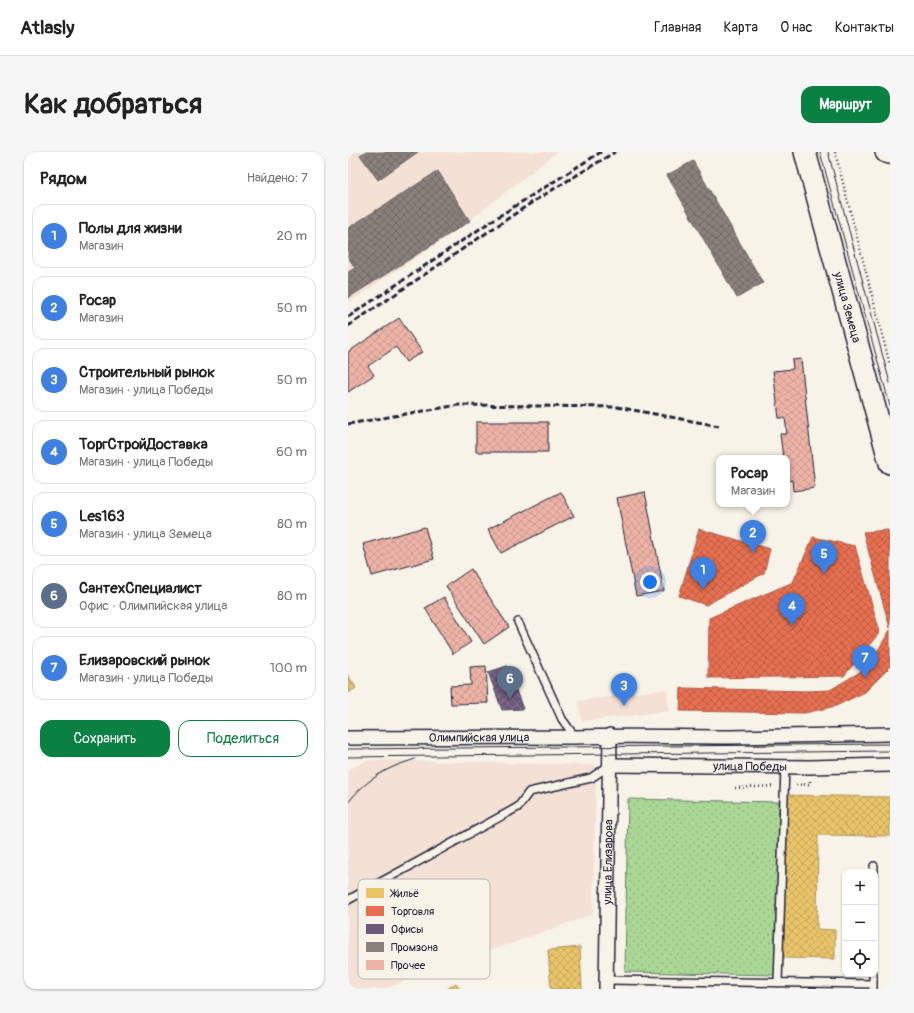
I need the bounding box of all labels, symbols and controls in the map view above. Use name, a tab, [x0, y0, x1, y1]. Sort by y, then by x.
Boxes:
text: Atlasly	[20, 16, 74, 40]
text: Главная	[654, 19, 701, 36]
text: Карта	[723, 19, 758, 36]
text: О нас	[780, 19, 813, 36]
text: Контакты	[835, 19, 894, 36]
button: Маршрут	[801, 86, 890, 123]
text: Как добраться	[24, 87, 202, 122]
text: Рядом	[40, 168, 87, 189]
text: Найдено: 7	[247, 170, 308, 186]
text: Полы для жизни	[79, 219, 182, 238]
text: 1	[51, 228, 57, 244]
text: 20 m	[276, 228, 307, 244]
text: Магазин	[79, 238, 123, 254]
street label: улица Земеца	[830, 269, 864, 345]
text: Росар	[79, 291, 116, 310]
text: 2	[50, 300, 58, 316]
text: 50 m	[277, 300, 307, 316]
text: Магазин	[79, 310, 123, 326]
text: Строительный рынок	[79, 363, 215, 382]
text: 3	[50, 372, 58, 388]
text: 50 m	[277, 372, 307, 388]
text: Магазин · улица Победы	[79, 382, 213, 398]
text: ТоргСтройДоставка	[79, 435, 208, 454]
text: 4	[50, 444, 58, 460]
text: 60 m	[276, 444, 307, 460]
text: Магазин · улица Победы	[79, 454, 213, 470]
popup	[716, 455, 790, 507]
text: Росар	[731, 464, 768, 483]
text: Магазин	[731, 483, 775, 499]
text: Les163	[79, 507, 125, 526]
text: 5	[50, 516, 58, 532]
text: 80 m	[277, 516, 307, 532]
pin: 2	[740, 520, 766, 553]
text: Магазин · улица Земеца	[79, 526, 212, 542]
pin: 5	[811, 541, 837, 574]
pin: 1	[690, 557, 716, 590]
your location	[640, 572, 660, 592]
text: СантехСпециалист	[79, 579, 202, 598]
text: 6	[50, 588, 58, 604]
text: 80 m	[277, 588, 307, 604]
pin: 4	[779, 593, 805, 626]
text: Офис · Олимпийская улица	[79, 598, 227, 614]
pin: 7	[852, 645, 878, 678]
text: Елизаровский рынок	[79, 651, 211, 670]
text: 7	[51, 660, 57, 676]
text: 100 m	[270, 660, 307, 676]
pin: 6	[497, 666, 523, 699]
text: Магазин · улица Победы	[79, 670, 213, 686]
pin: 3	[611, 673, 637, 706]
button: Сохранить	[40, 720, 170, 757]
button: Поделиться	[178, 720, 308, 757]
street label: Олимпийская улица	[429, 730, 530, 746]
street label: улица Победы	[712, 759, 787, 775]
street label: улица Елизарова	[600, 819, 617, 906]
map controls	[842, 869, 878, 977]
button: +	[842, 869, 878, 905]
legend	[358, 879, 490, 979]
text: Жильё	[389, 887, 419, 900]
text: Торговля	[391, 905, 434, 918]
button: −	[842, 905, 878, 941]
text: Офисы	[391, 923, 423, 936]
text: Промзона	[391, 941, 438, 954]
button: locate	[842, 941, 878, 977]
text: Прочее	[391, 959, 426, 972]

